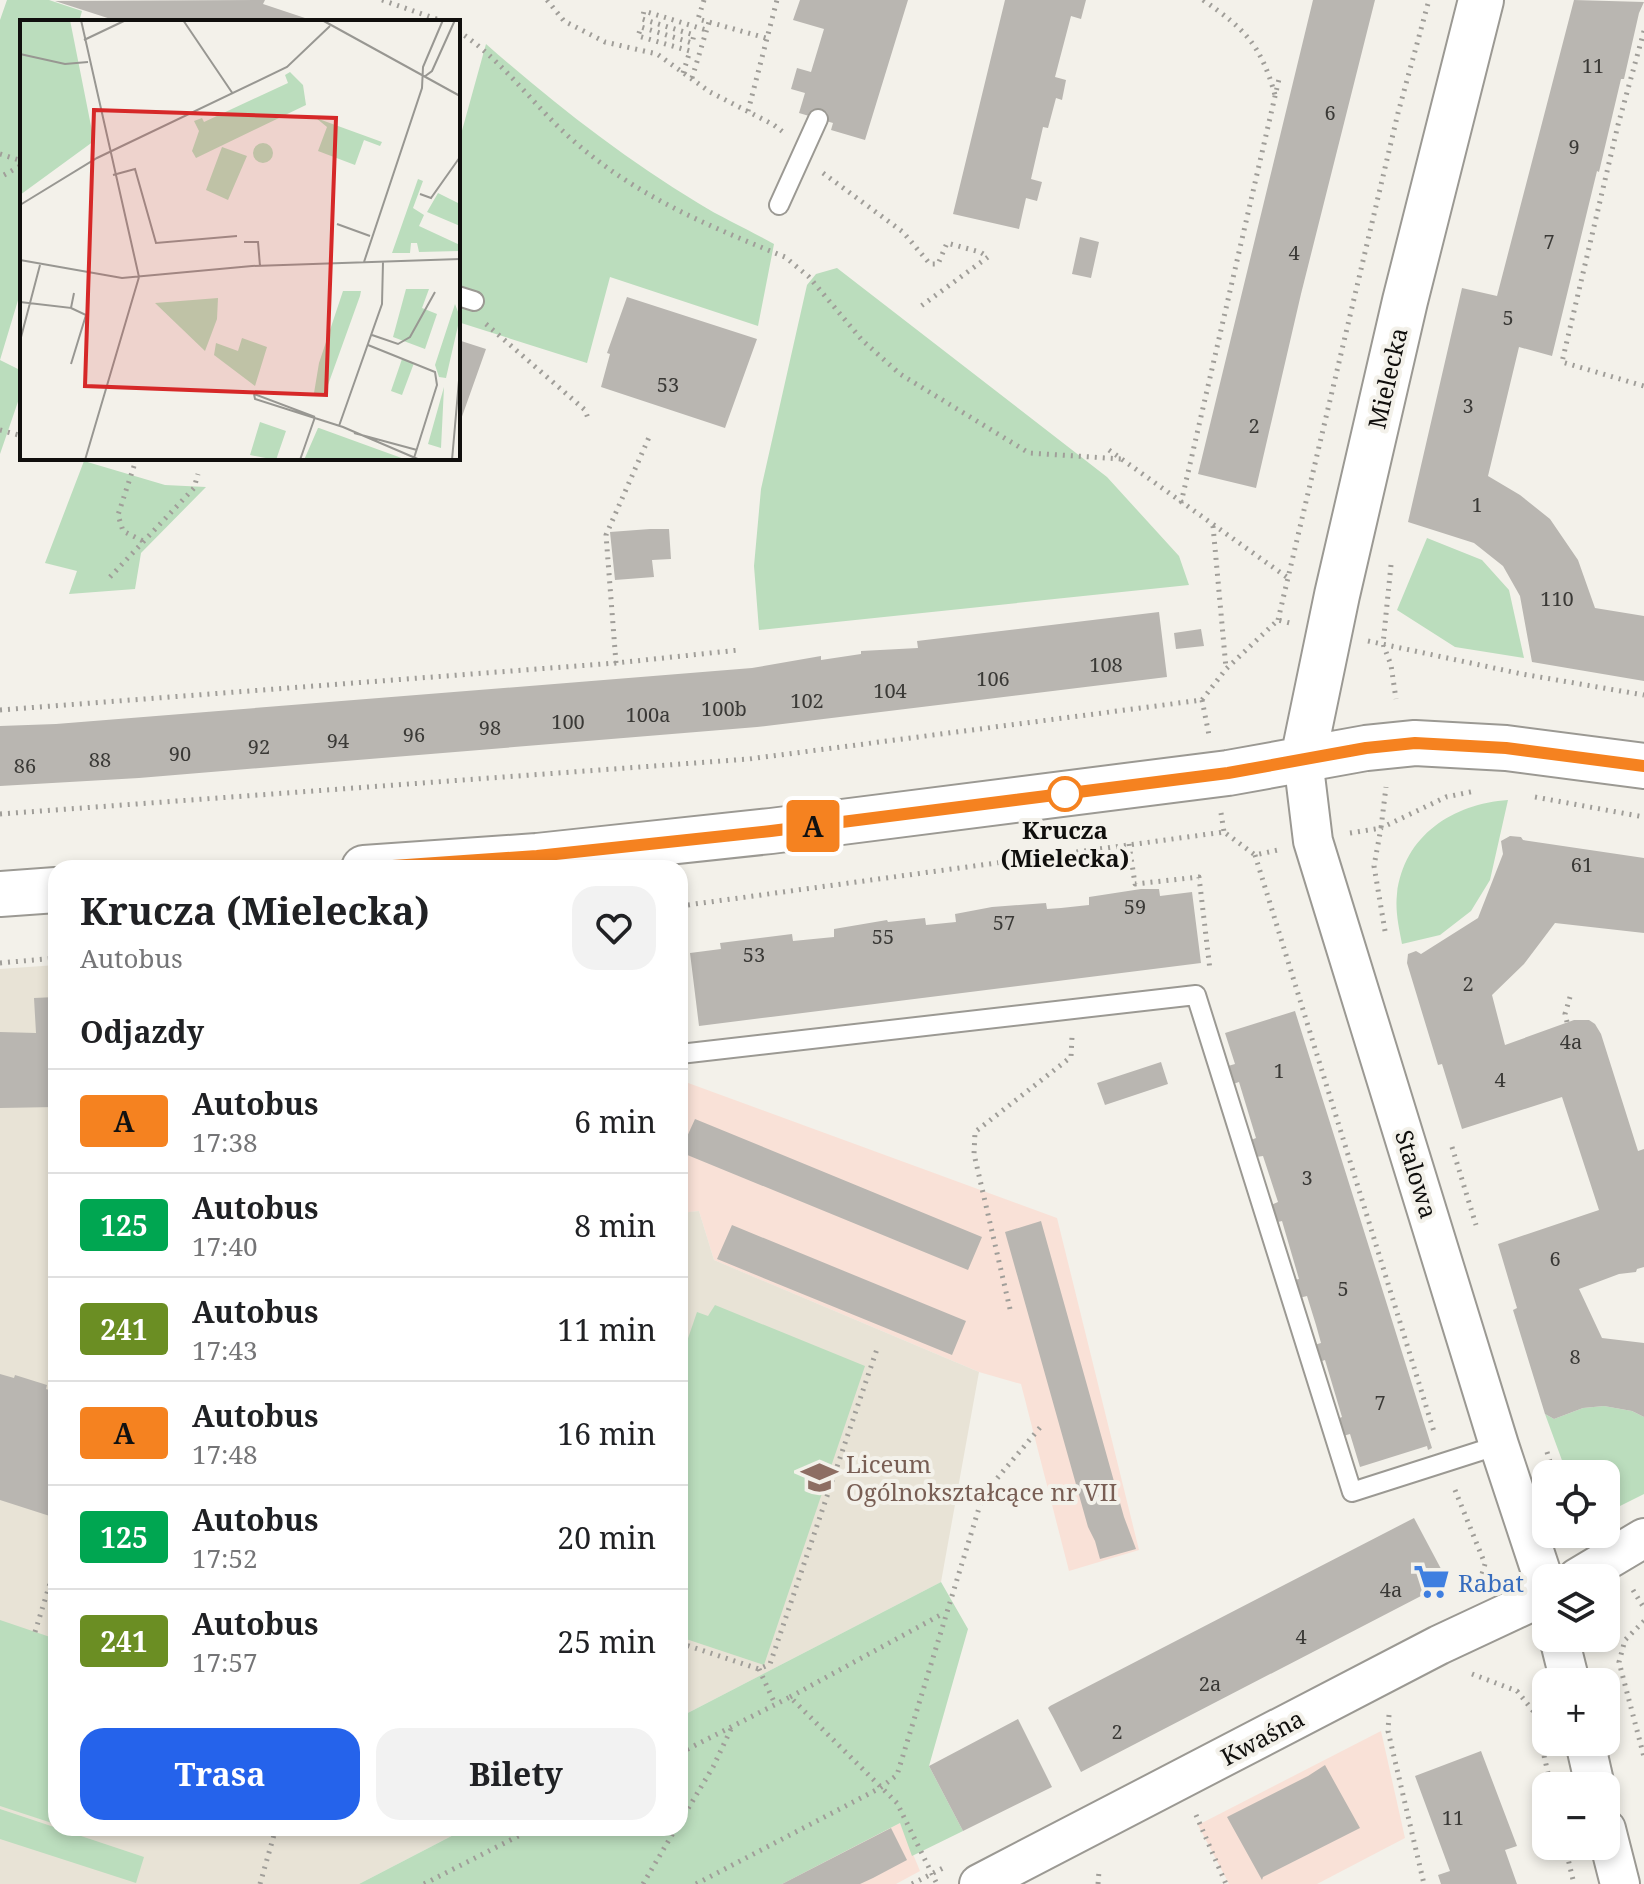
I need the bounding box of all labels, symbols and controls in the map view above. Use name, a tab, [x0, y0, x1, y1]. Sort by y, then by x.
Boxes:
inset map	[20, 20, 460, 460]
house number: 11	[1582, 52, 1604, 79]
house number: 6	[1324, 99, 1336, 126]
house number: 9	[1568, 133, 1580, 160]
house number: 7	[1543, 228, 1555, 255]
house number: 4	[1288, 239, 1300, 266]
house number: 5	[1502, 304, 1514, 331]
street label: Mielecka	[1359, 324, 1415, 432]
house number: 53	[657, 371, 679, 398]
house number: 3	[1462, 392, 1474, 419]
house number: 2	[1248, 412, 1260, 439]
house number: 1	[1471, 491, 1483, 518]
house number: 110	[1540, 585, 1574, 612]
house number: 108	[1089, 651, 1123, 678]
house number: 106	[976, 665, 1010, 692]
house number: 104	[873, 677, 907, 704]
house number: 102	[790, 687, 824, 714]
house number: 100b	[701, 695, 747, 722]
house number: 100a	[626, 701, 670, 728]
house number: 100	[551, 708, 585, 735]
house number: 98	[479, 714, 501, 741]
house number: 96	[403, 721, 425, 748]
house number: 94	[327, 727, 349, 754]
house number: 92	[248, 733, 270, 760]
house number: 90	[169, 740, 191, 767]
house number: 88	[89, 746, 111, 773]
house number: 86	[14, 752, 36, 779]
marker: Krucza (Mielecka)	[1048, 777, 1082, 811]
line badge: A	[787, 800, 839, 852]
text: A	[802, 807, 824, 845]
place label: Krucza (Mielecka)	[1001, 813, 1129, 874]
house number: 61	[1571, 851, 1593, 878]
text: Krucza (Mielecka)	[80, 884, 430, 936]
button: heart	[572, 886, 656, 970]
house number: 59	[1124, 893, 1146, 920]
house number: 57	[993, 909, 1015, 936]
house number: 55	[872, 923, 894, 950]
text: Autobus	[80, 940, 183, 976]
house number: 53	[743, 941, 765, 968]
house number: 2	[1462, 970, 1474, 997]
text: Odjazdy	[80, 1011, 204, 1052]
house number: 4a	[1560, 1028, 1582, 1055]
house number: 1	[1273, 1057, 1285, 1084]
house number: 4	[1494, 1066, 1506, 1093]
text: Autobus	[192, 1083, 318, 1124]
text: 6 min	[574, 1101, 656, 1142]
text: A	[113, 1102, 135, 1140]
text: 17:38	[192, 1124, 258, 1160]
street label: Stalowa	[1388, 1126, 1446, 1222]
house number: 3	[1301, 1164, 1313, 1191]
text: Autobus	[192, 1187, 318, 1228]
text: 8 min	[574, 1205, 656, 1246]
text: 125	[100, 1206, 148, 1244]
text: 17:40	[192, 1228, 258, 1264]
house number: 6	[1549, 1245, 1561, 1272]
house number: 5	[1337, 1275, 1349, 1302]
text: Autobus	[192, 1291, 318, 1332]
text: 11 min	[557, 1309, 656, 1350]
text: 241	[100, 1310, 148, 1348]
text: 17:43	[192, 1332, 258, 1368]
house number: 8	[1569, 1343, 1581, 1370]
house number: 7	[1374, 1389, 1386, 1416]
text: Autobus	[192, 1395, 318, 1436]
text: 16 min	[557, 1413, 656, 1454]
text: A	[113, 1414, 135, 1452]
text: 17:48	[192, 1436, 258, 1472]
place label: Liceum Ogólnokształcące nr VII	[846, 1447, 1117, 1508]
school or university icon: Liceum Ogólnokształcące nr VII	[801, 1458, 839, 1496]
map controls	[1532, 1460, 1620, 1860]
button: locate	[1532, 1460, 1620, 1548]
text: Autobus	[192, 1499, 318, 1540]
text: 20 min	[557, 1517, 656, 1558]
text: 125	[100, 1518, 148, 1556]
text: 17:52	[192, 1540, 258, 1576]
supermarket icon: Rabat	[1413, 1563, 1451, 1601]
button: layers	[1532, 1564, 1620, 1652]
place label: Rabat	[1458, 1566, 1524, 1599]
house number: 4a	[1380, 1576, 1402, 1603]
text: Autobus	[192, 1603, 318, 1644]
text: 25 min	[557, 1621, 656, 1662]
text: 241	[100, 1622, 148, 1660]
house number: 4	[1295, 1623, 1307, 1650]
text: 17:57	[192, 1644, 258, 1680]
button: +	[1532, 1668, 1620, 1756]
house number: 2a	[1199, 1670, 1221, 1697]
street label: Kwaśna	[1214, 1701, 1310, 1773]
house number: 2	[1111, 1718, 1123, 1745]
button: Trasa	[80, 1728, 360, 1820]
button: Bilety	[376, 1728, 656, 1820]
button: −	[1532, 1772, 1620, 1860]
house number: 11	[1442, 1804, 1464, 1831]

